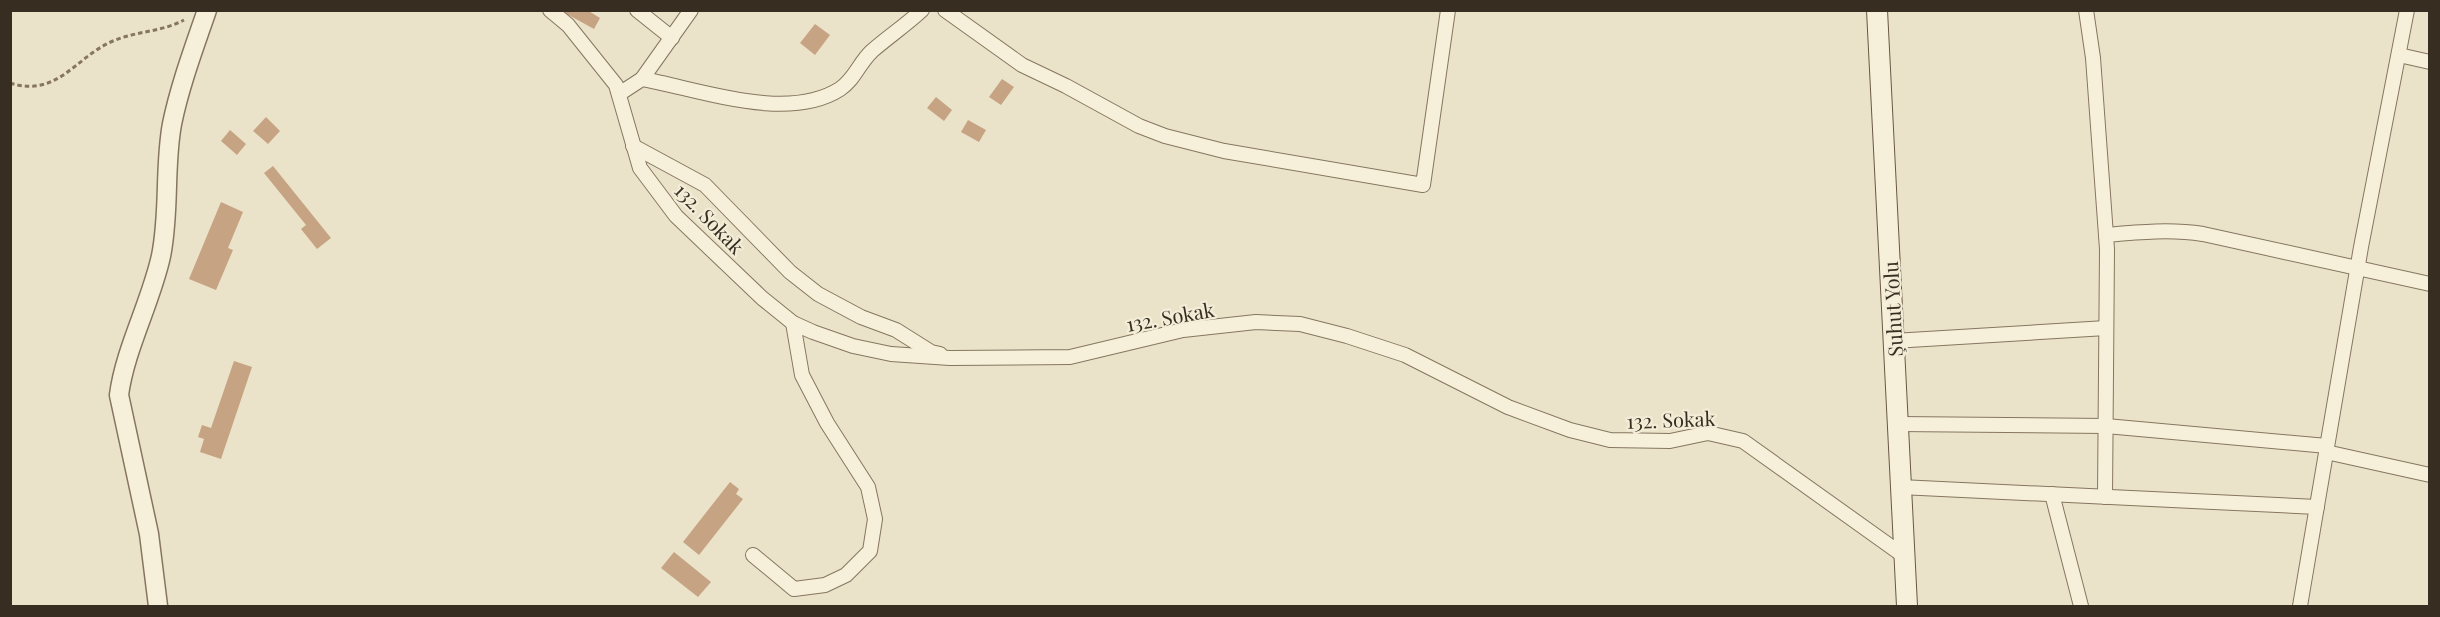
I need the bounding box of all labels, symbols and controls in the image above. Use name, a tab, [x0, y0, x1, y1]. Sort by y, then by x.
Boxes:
street label: 132. Sokak	[669, 177, 751, 259]
street label: Şuhut Yolu	[1876, 260, 1908, 357]
street label: 132. Sokak	[1124, 295, 1216, 337]
street label: 132. Sokak	[1626, 404, 1716, 434]

